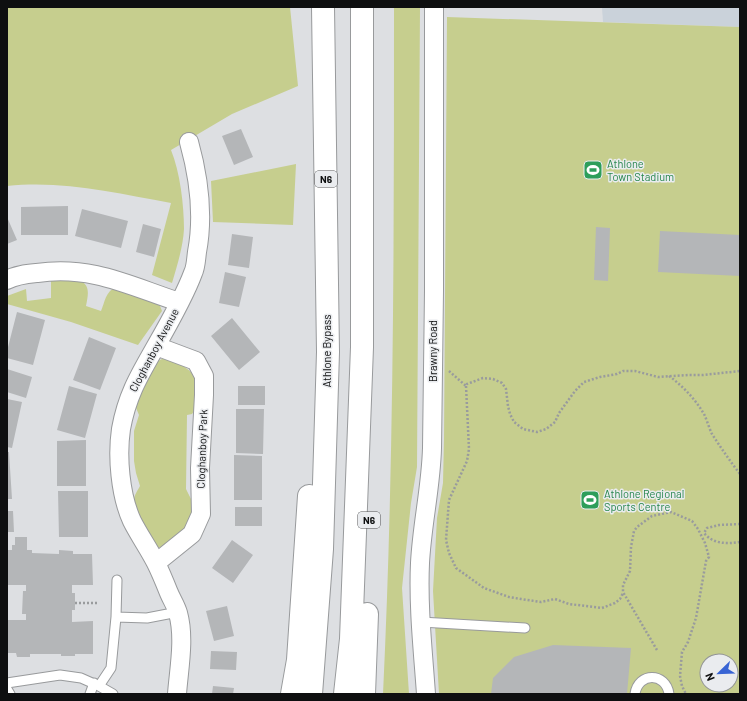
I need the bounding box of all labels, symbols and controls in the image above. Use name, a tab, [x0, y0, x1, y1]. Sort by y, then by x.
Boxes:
place label: Athlone Town Stadium	[607, 157, 674, 183]
sports icon: Athlone Town Stadium	[582, 159, 604, 181]
road number: N6	[315, 171, 337, 187]
street label: Cloghanboy Avenue	[126, 306, 181, 394]
street label: Athlone Bypass	[320, 315, 333, 387]
street label: Brawny Road	[426, 320, 439, 382]
street label: Cloghanboy Park	[194, 409, 209, 489]
place label: Athlone Regional Sports Centre	[604, 487, 684, 513]
sports icon: Athlone Regional Sports Centre	[579, 489, 601, 511]
road number: N6	[358, 512, 380, 528]
north arrow	[699, 653, 739, 693]
text: N	[702, 671, 717, 683]

